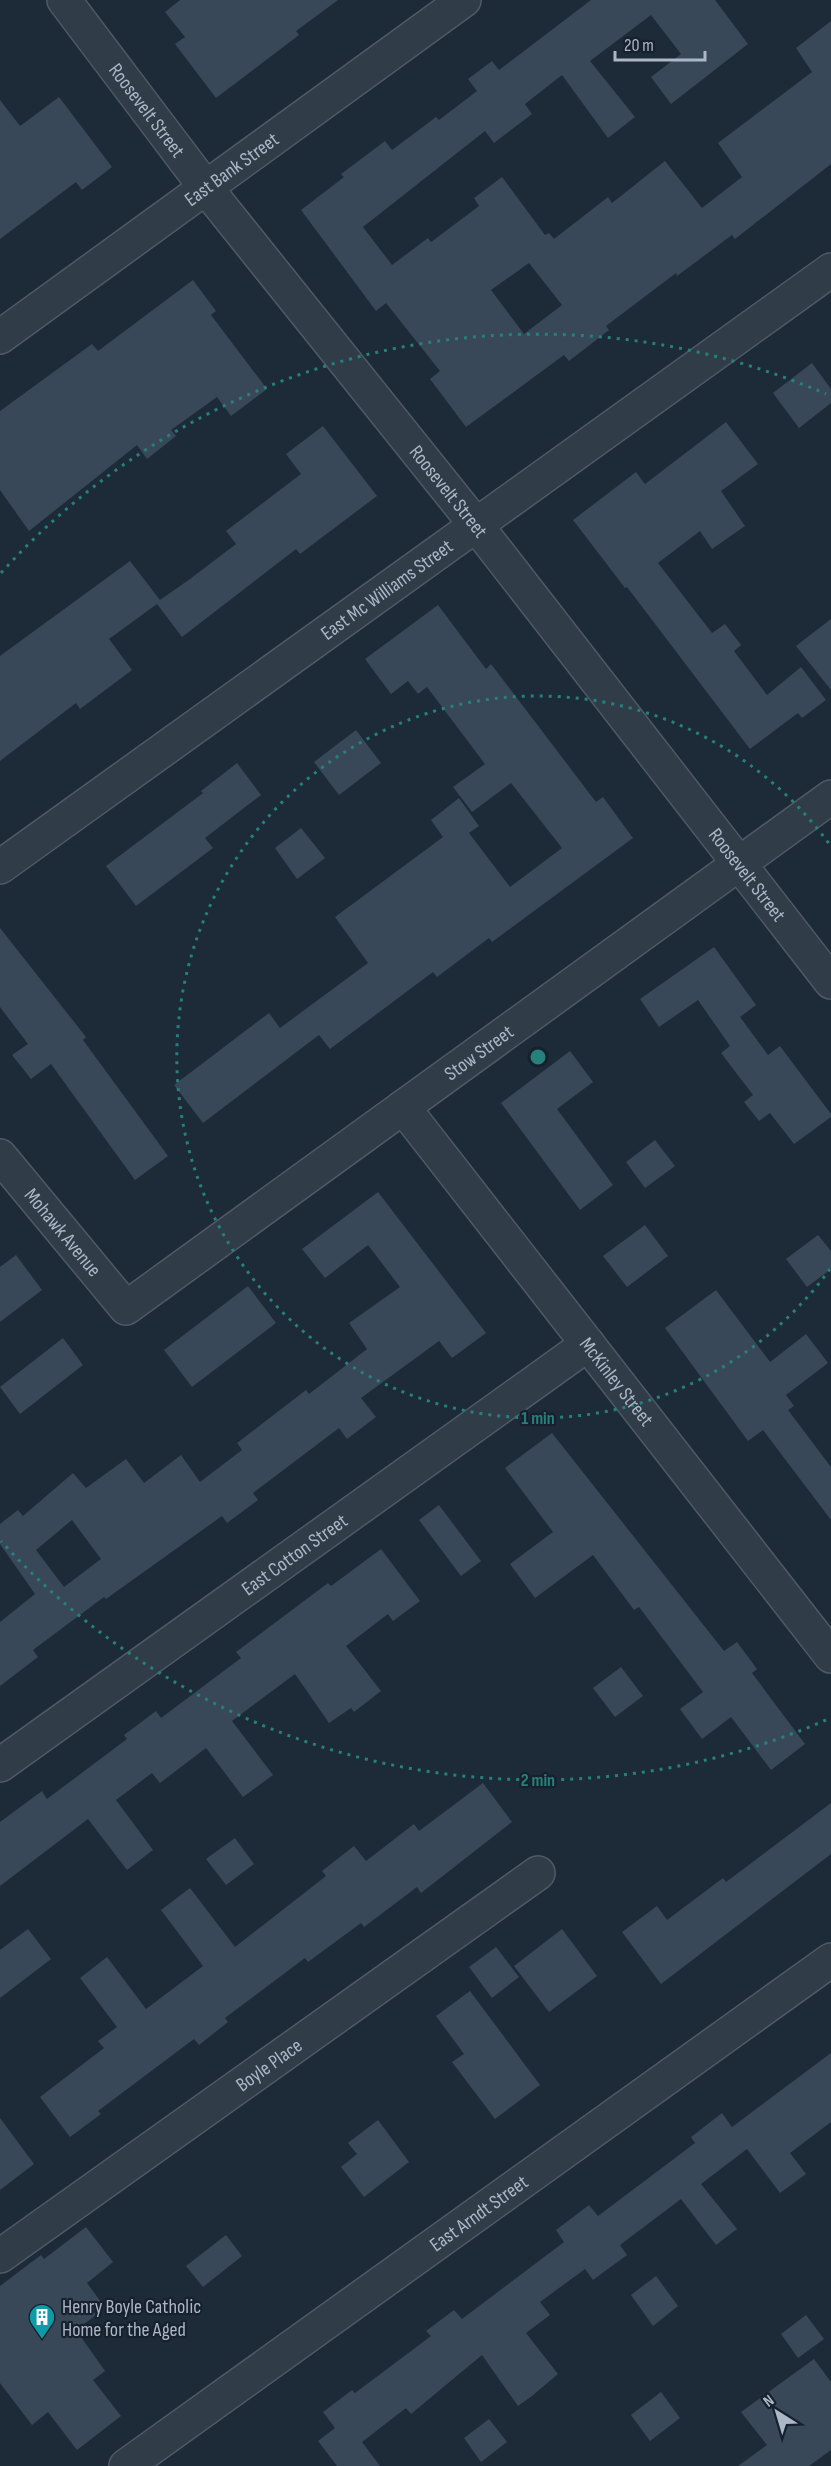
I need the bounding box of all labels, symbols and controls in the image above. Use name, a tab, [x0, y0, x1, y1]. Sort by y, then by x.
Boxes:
scale bar	[615, 24, 705, 62]
text: 20 m	[624, 35, 654, 56]
street label: Roosevelt Street	[103, 59, 190, 162]
street label: East Bank Street	[180, 128, 284, 212]
street label: Roosevelt Street	[404, 441, 492, 543]
street label: East Mc Williams Street	[317, 535, 458, 646]
street label: Roosevelt Street	[703, 824, 790, 927]
street label: Stow Street	[440, 1020, 518, 1086]
centre of rings	[528, 1047, 548, 1067]
street label: Mohawk Avenue	[19, 1184, 106, 1282]
street label: McKinley Street	[574, 1333, 658, 1431]
text: 1 min	[521, 1408, 555, 1429]
street label: East Cotton Street	[237, 1509, 352, 1601]
text: 2 min	[521, 1770, 555, 1791]
street label: Boyle Place	[232, 2034, 307, 2097]
street label: East Arndt Street	[425, 2170, 533, 2257]
place label: Henry Boyle Catholic Home for the Aged	[62, 2295, 201, 2342]
building icon: Henry Boyle Catholic Home for the Aged	[27, 2302, 57, 2340]
north arrow	[747, 2382, 807, 2442]
text: N	[760, 2391, 778, 2411]

